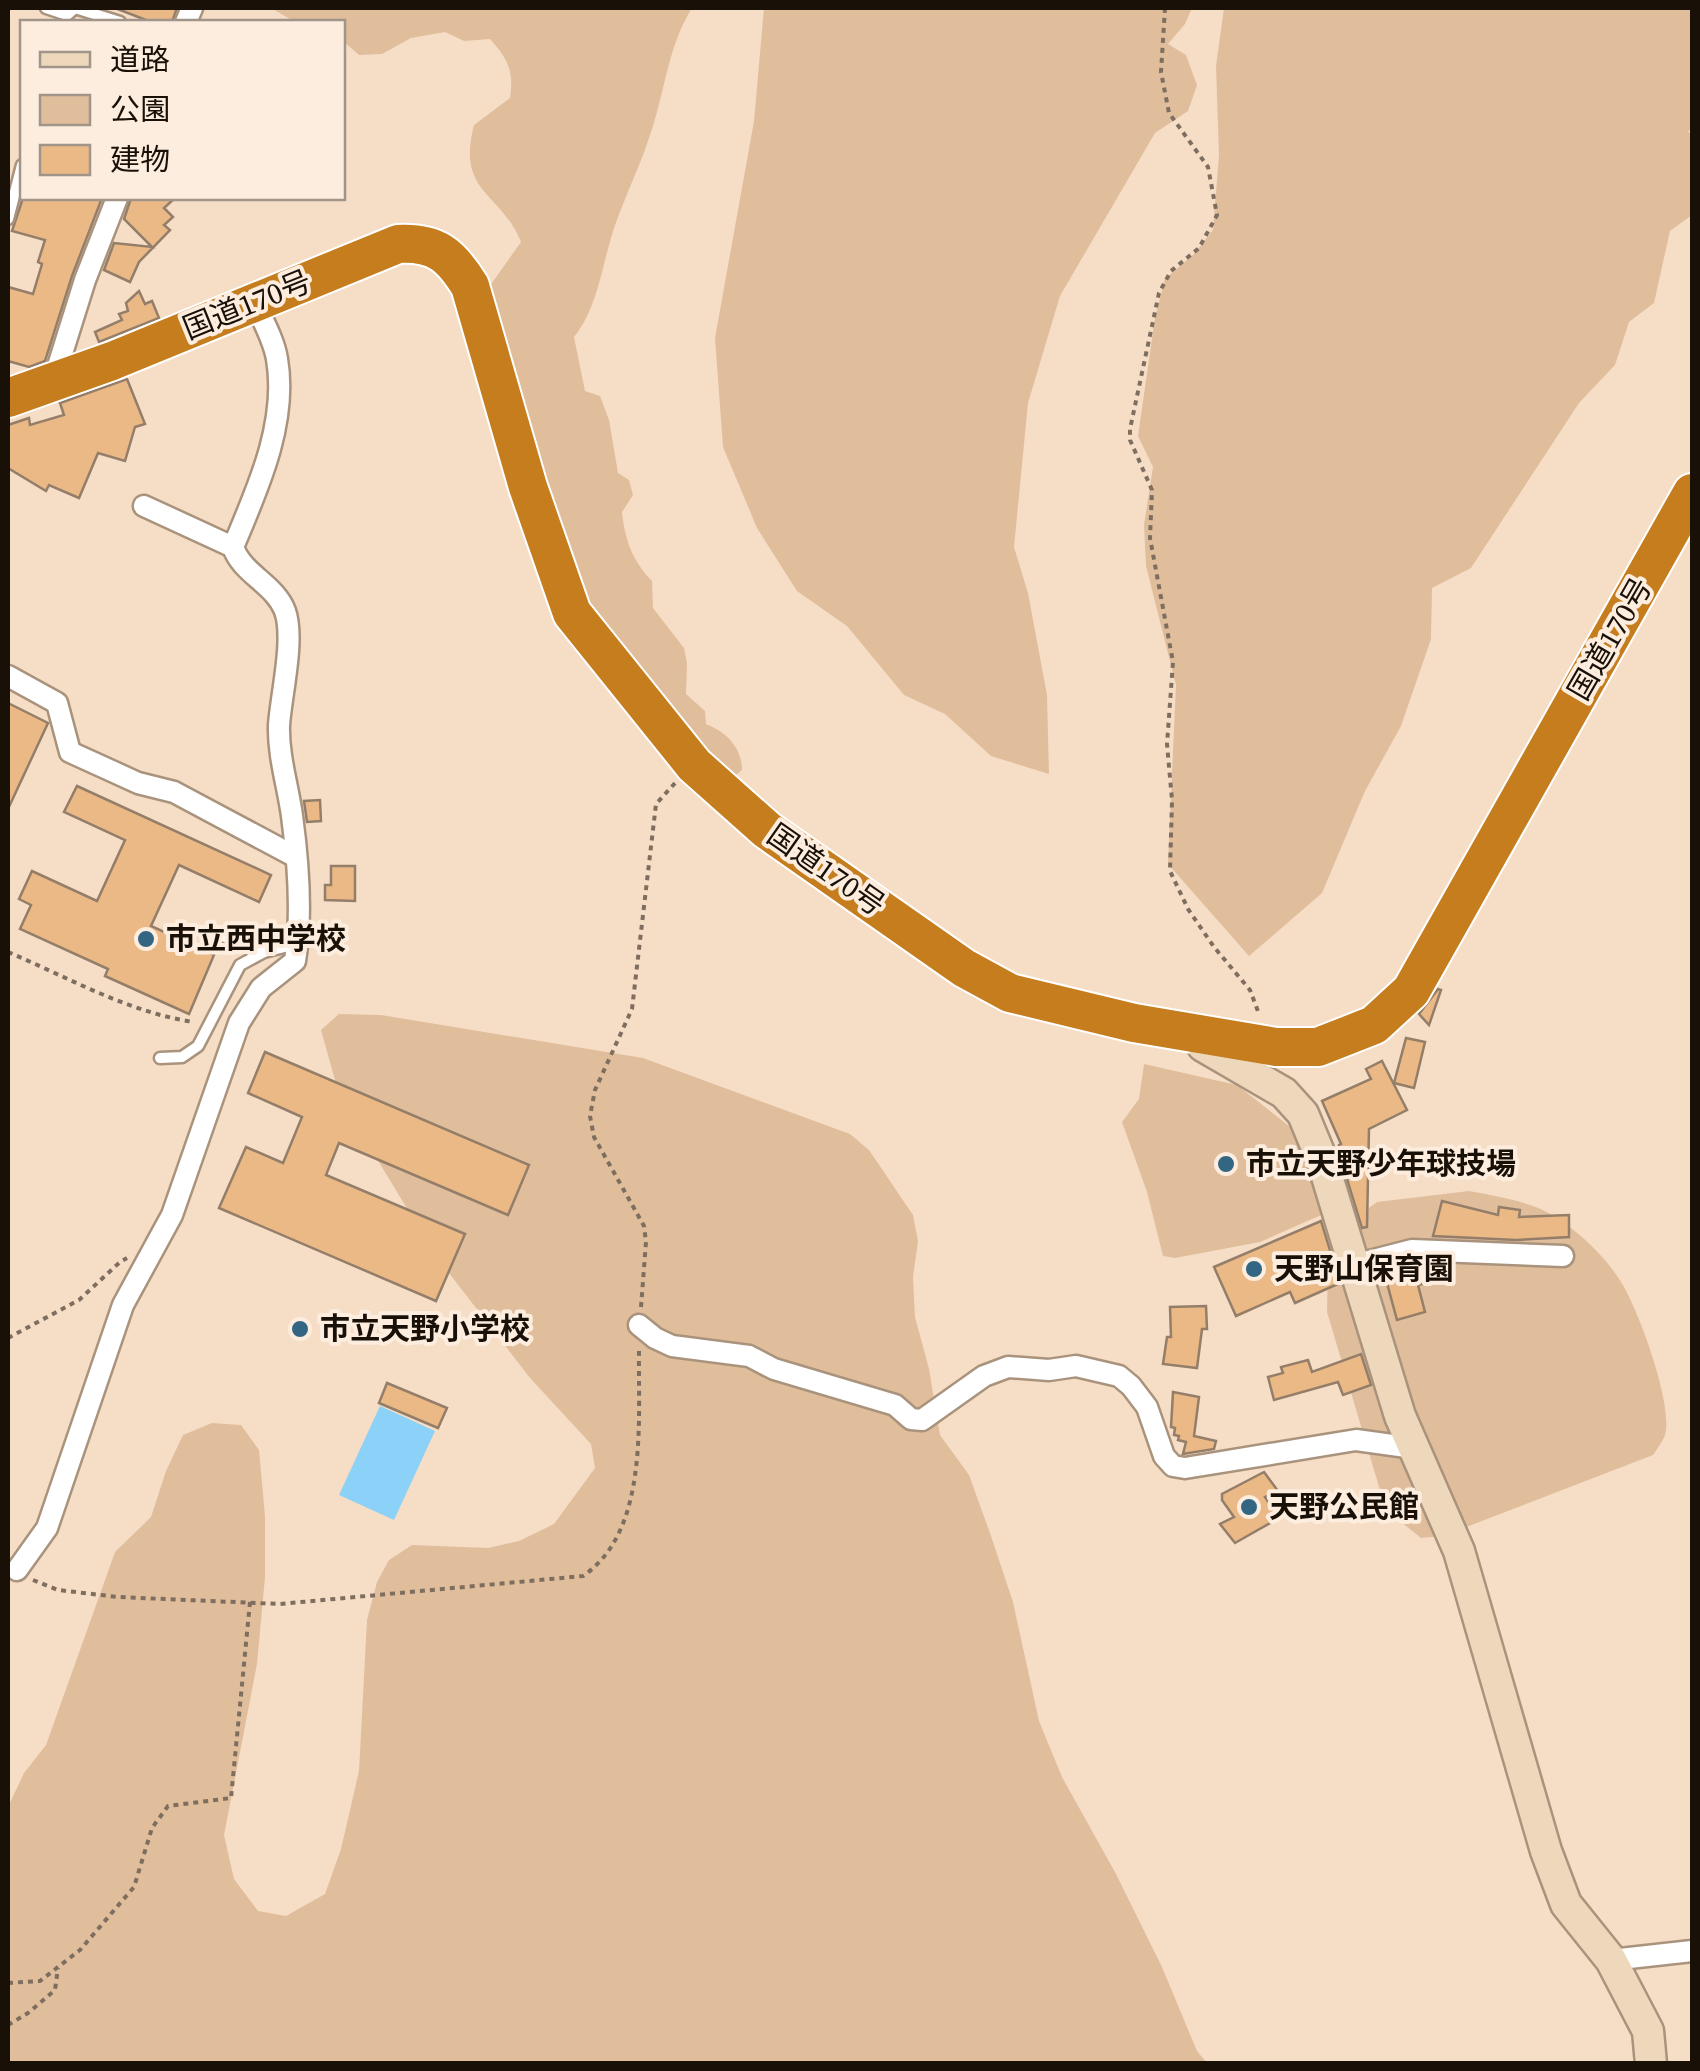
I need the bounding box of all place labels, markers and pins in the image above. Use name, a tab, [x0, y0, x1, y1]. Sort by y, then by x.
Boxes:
place label: 市立西中学校	[166, 918, 346, 959]
marker: 市立西中学校	[135, 928, 157, 950]
place label: 市立天野少年球技場	[1246, 1143, 1516, 1184]
marker: 市立天野少年球技場	[1215, 1153, 1237, 1175]
place label: 天野山保育園	[1274, 1248, 1454, 1289]
marker: 天野山保育園	[1243, 1258, 1265, 1280]
place label: 市立天野小学校	[320, 1308, 530, 1349]
marker: 市立天野小学校	[289, 1318, 311, 1340]
place label: 天野公民館	[1269, 1486, 1419, 1527]
marker: 天野公民館	[1238, 1496, 1260, 1518]

